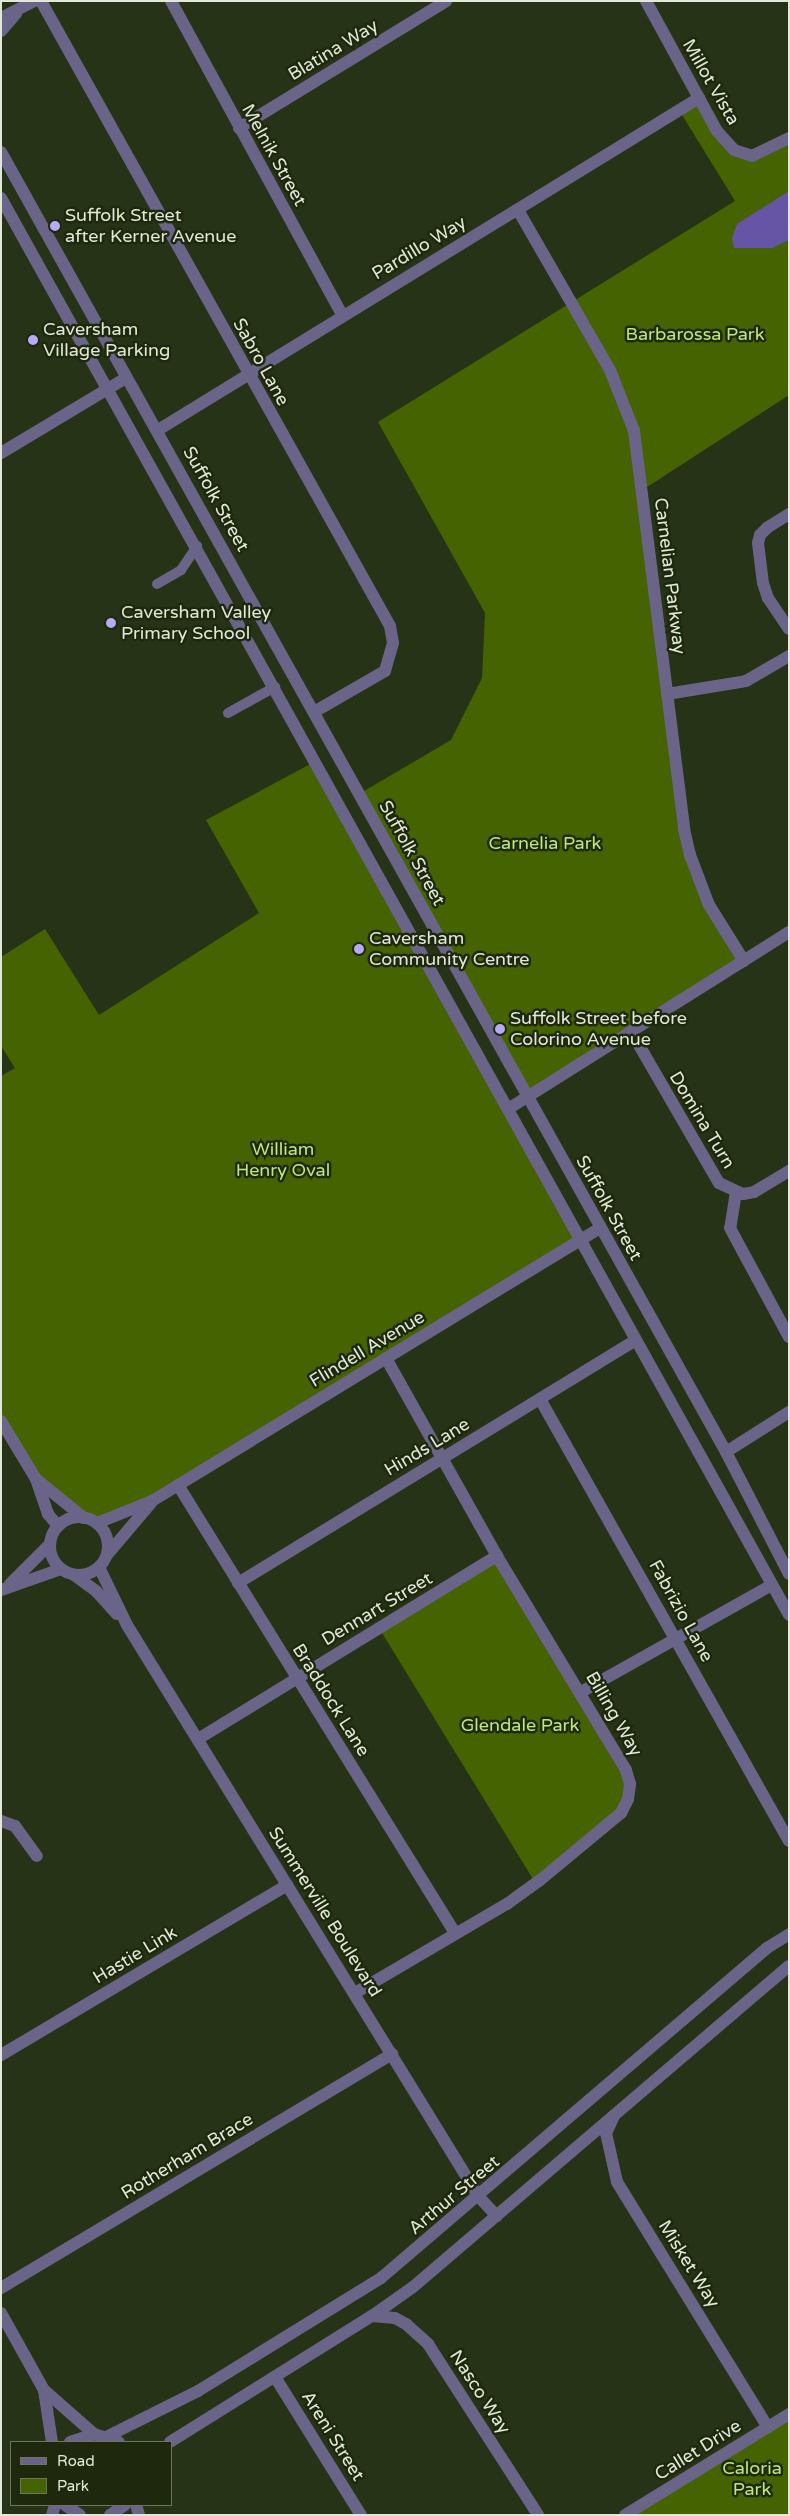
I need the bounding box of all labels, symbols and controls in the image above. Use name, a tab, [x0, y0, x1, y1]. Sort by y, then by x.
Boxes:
street label: Blatina Way	[284, 15, 382, 85]
street label: Millot Vista	[678, 35, 744, 129]
street label: Melnik Street	[237, 100, 311, 210]
place label: Suffolk Street after Kerner Avenue	[65, 205, 236, 248]
street label: Pardillo Way	[368, 211, 470, 285]
marker: Suffolk Street after Kerner Avenue	[49, 220, 61, 232]
street label: Sabro Lane	[228, 315, 294, 409]
place label: Caversham Village Parking	[43, 319, 170, 362]
park label: Barbarossa Park	[625, 323, 765, 345]
marker: Caversham Village Parking	[27, 334, 39, 346]
street label: Suffolk Street	[178, 443, 254, 555]
street label: Carnelian Parkway	[650, 496, 690, 656]
place label: Caversham Valley Primary School	[121, 602, 271, 644]
marker: Caversham Valley Primary School	[105, 617, 117, 629]
street label: Suffolk Street	[374, 797, 450, 909]
park label: Carnelia Park	[489, 832, 601, 854]
place label: Caversham Community Centre	[369, 928, 530, 971]
marker: Caversham Community Centre	[353, 943, 365, 955]
place label: Suffolk Street before Colorino Avenue	[510, 1008, 687, 1050]
marker: Suffolk Street before Colorino Avenue	[494, 1023, 506, 1035]
street label: Domina Turn	[665, 1067, 739, 1173]
park label: William Henry Oval	[236, 1139, 330, 1182]
street label: Suffolk Street	[571, 1152, 647, 1264]
street label: Flindell Avenue	[306, 1306, 428, 1392]
street label: Hinds Lane	[381, 1413, 473, 1481]
street label: Fabrizio Lane	[644, 1556, 718, 1666]
street label: Dennart Street	[318, 1567, 436, 1651]
street label: Braddock Lane	[288, 1640, 374, 1760]
street label: Billing Way	[581, 1668, 647, 1760]
park label: Glendale Park	[461, 1714, 579, 1736]
street label: Summerville Boulevard	[264, 1823, 386, 2001]
street label: Hastie Link	[89, 1922, 181, 1988]
street label: Rotherham Brace	[117, 2108, 257, 2204]
street label: Arthur Street	[404, 2151, 504, 2239]
street label: Misket Way	[654, 2216, 724, 2312]
street label: Nasco Way	[445, 2346, 515, 2438]
street label: Areni Street	[297, 2387, 369, 2485]
street label: Callet Drive	[651, 2415, 745, 2485]
legend	[10, 2441, 172, 2506]
text: Road	[57, 2452, 95, 2470]
park label: Caloria Park	[722, 2458, 782, 2500]
text: Park	[57, 2477, 89, 2495]

